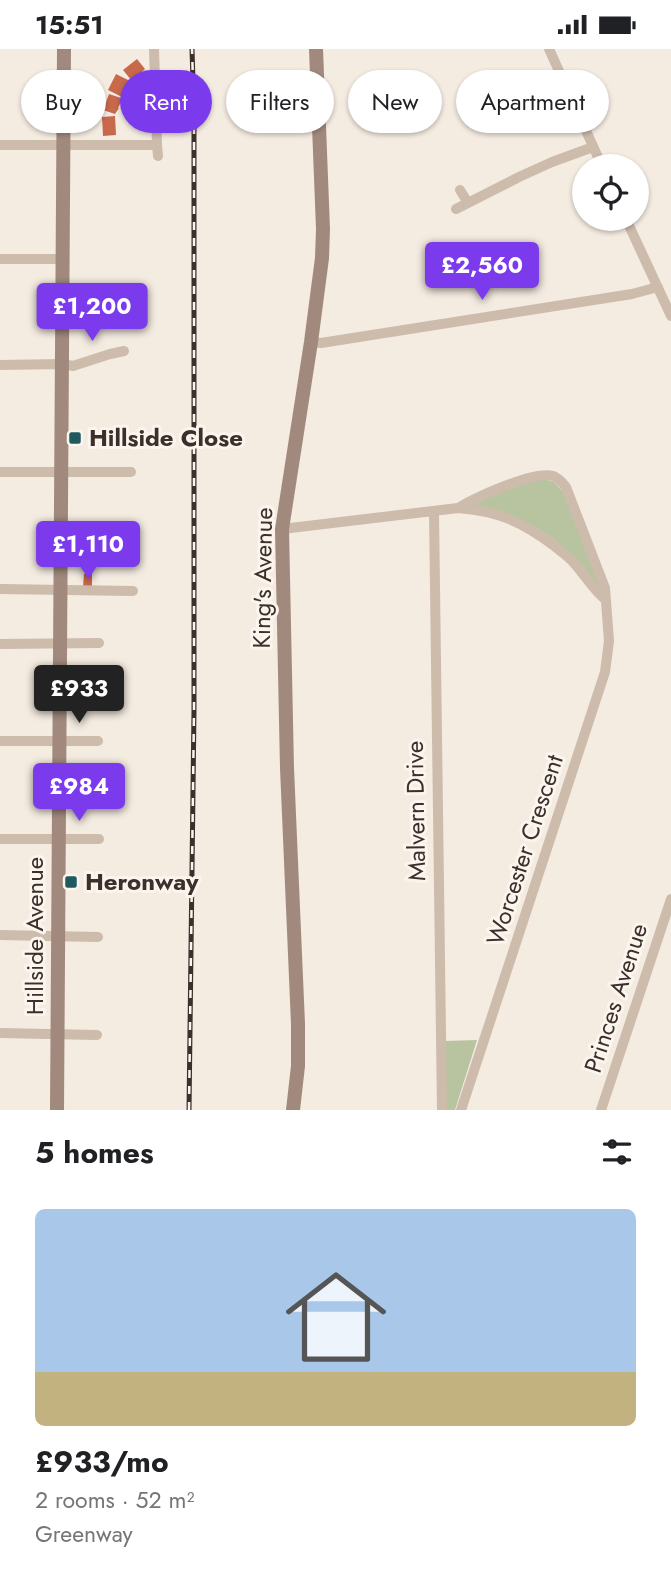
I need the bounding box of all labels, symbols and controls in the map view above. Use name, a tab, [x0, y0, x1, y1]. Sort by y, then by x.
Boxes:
text: 15:51	[35, 6, 103, 44]
chip: Buy	[21, 70, 106, 133]
chip: Rent	[120, 70, 212, 133]
chip: Filters	[226, 70, 334, 133]
chip: New	[348, 70, 442, 133]
chip: Apartment	[456, 70, 609, 133]
map controls	[572, 154, 649, 231]
button: locate	[572, 154, 649, 231]
pin: £2,560	[425, 243, 539, 302]
text: £2,560	[441, 248, 523, 282]
pin: £1,200	[35, 283, 149, 343]
text: £1,200	[53, 289, 131, 323]
place label: Hillside Close	[89, 420, 243, 455]
marker: Hillside Close	[67, 430, 83, 446]
street label: King's Avenue	[244, 507, 281, 649]
pin: £1,110	[31, 521, 145, 581]
text: £1,110	[52, 527, 124, 561]
pin: £933	[38, 665, 120, 725]
text: £933	[50, 671, 108, 705]
street label: Malvern Drive	[397, 740, 434, 882]
street label: Worcester Crescent	[477, 750, 572, 950]
pin: £984	[38, 763, 120, 823]
text: £984	[49, 769, 109, 803]
street label: Hillside Avenue	[17, 857, 52, 1015]
place label: Heronway	[85, 864, 199, 899]
marker: Heronway	[63, 874, 79, 890]
street label: Princes Avenue	[575, 919, 656, 1077]
text: 5 homes	[35, 1131, 154, 1174]
icon: filters	[598, 1133, 636, 1171]
icon: home	[273, 1254, 399, 1380]
text: £933/mo	[35, 1440, 169, 1483]
text: 2 rooms · 52 m²	[35, 1483, 194, 1517]
text: Greenway	[35, 1517, 133, 1551]

